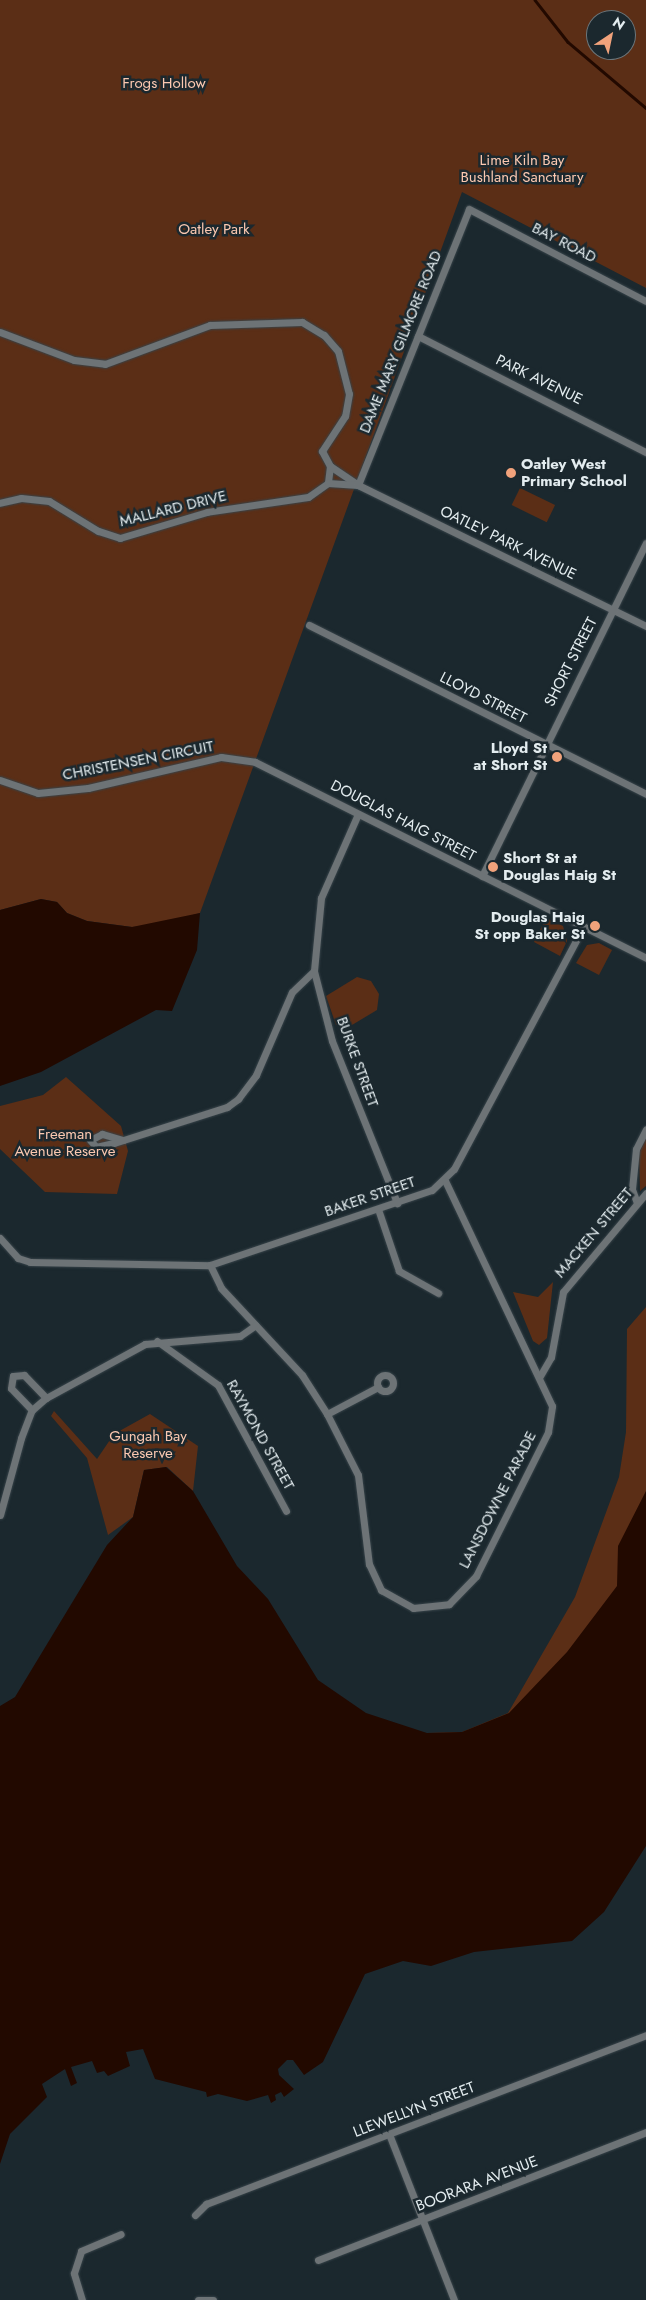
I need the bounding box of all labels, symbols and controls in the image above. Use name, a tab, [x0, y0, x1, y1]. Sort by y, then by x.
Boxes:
north arrow	[586, 10, 636, 60]
text: N	[609, 12, 629, 35]
park label: Frogs Hollow	[122, 75, 206, 93]
park label: Lime Kiln Bay Bushland Sanctuary	[460, 151, 584, 186]
street label: BAY ROAD	[529, 219, 599, 267]
park label: Oatley Park	[178, 221, 250, 239]
street label: DAME MARY GILMORE ROAD	[356, 248, 446, 436]
street label: PARK AVENUE	[493, 351, 585, 409]
place label: Oatley West Primary School	[521, 455, 627, 490]
marker: Oatley West Primary School	[505, 467, 517, 479]
street label: MALLARD DRIVE	[118, 487, 228, 531]
street label: OATLEY PARK AVENUE	[437, 502, 579, 584]
street label: SHORT STREET	[541, 614, 601, 710]
street label: LLOYD STREET	[437, 668, 529, 728]
street label: CHRISTENSEN CIRCUIT	[61, 738, 215, 784]
place label: Lloyd St at Short St	[473, 739, 547, 774]
marker: Lloyd St at Short St	[551, 751, 563, 763]
street label: DOUGLAS HAIG STREET	[327, 777, 479, 865]
place label: Short St at Douglas Haig St	[503, 849, 616, 884]
marker: Short St at Douglas Haig St	[487, 861, 499, 873]
place label: Douglas Haig St opp Baker St	[475, 908, 585, 943]
marker: Douglas Haig St opp Baker St	[589, 920, 601, 932]
street label: BURKE STREET	[332, 1015, 382, 1109]
park label: Freeman Avenue Reserve	[15, 1125, 115, 1160]
street label: BAKER STREET	[322, 1173, 418, 1221]
street label: MACKEN STREET	[551, 1184, 637, 1282]
street label: RAYMOND STREET	[222, 1377, 298, 1493]
park label: Gungah Bay Reserve	[109, 1427, 187, 1462]
street label: LANSDOWNE PARADE	[456, 1428, 540, 1572]
street label: LLEWELLYN STREET	[351, 2078, 477, 2142]
street label: BOORARA AVENUE	[414, 2152, 540, 2216]

